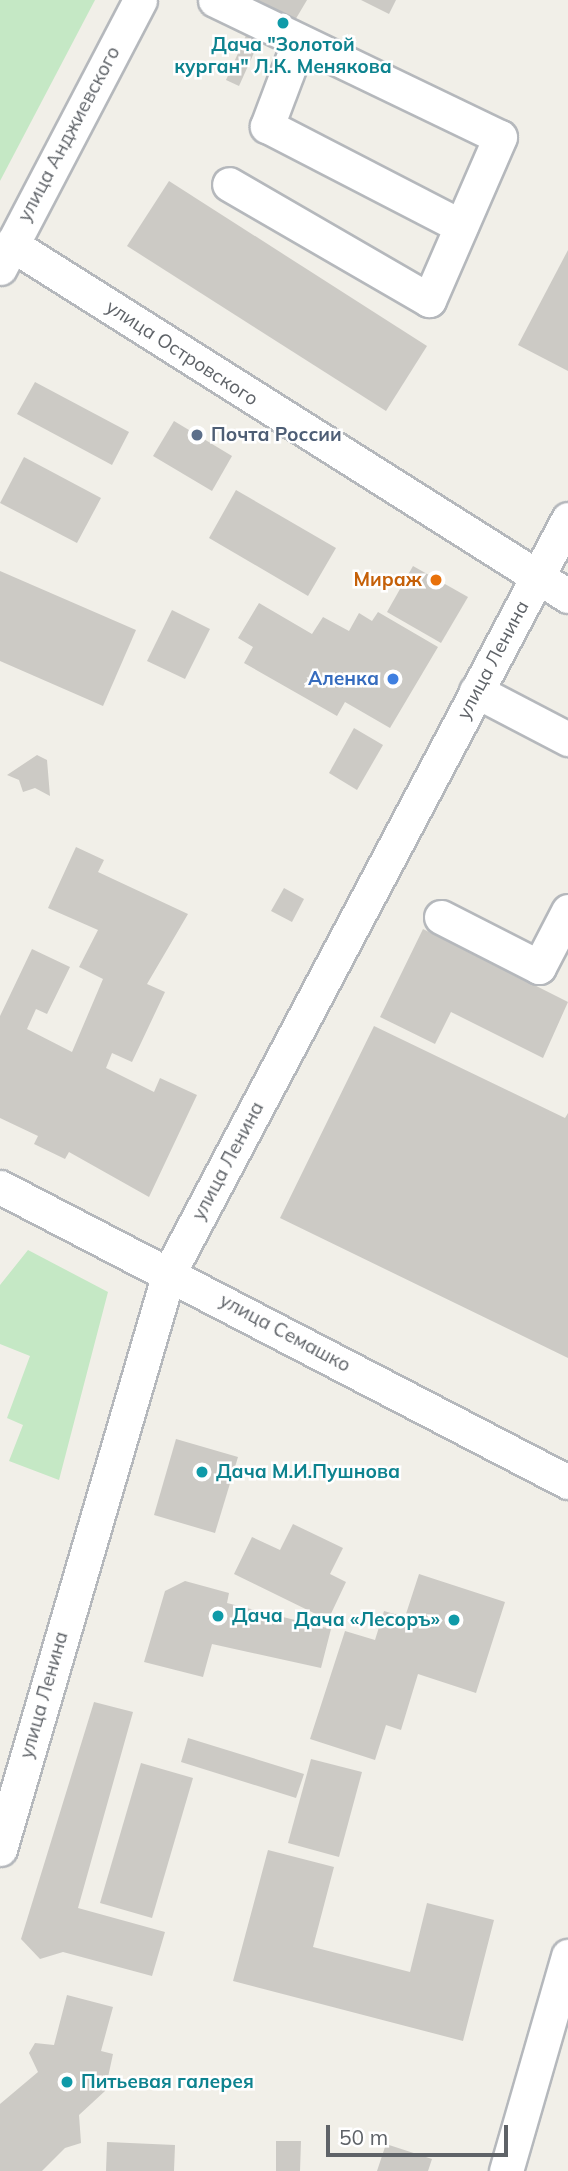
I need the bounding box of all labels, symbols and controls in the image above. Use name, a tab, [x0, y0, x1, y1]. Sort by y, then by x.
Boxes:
marker: Дача "Золотой курган" Л.К. Менякова	[275, 15, 291, 31]
place label: Дача "Золотой курган" Л.К. Менякова	[174, 34, 392, 78]
street label: улица Анджиевского	[13, 42, 125, 226]
street label: улица Островского	[102, 295, 262, 411]
place label: Почта России	[211, 424, 342, 446]
marker: Почта России	[189, 427, 205, 443]
place label: Мираж	[354, 569, 422, 591]
marker: Мираж	[428, 572, 444, 588]
street label: улица Ленина	[452, 597, 534, 723]
place label: Аленка	[308, 668, 379, 690]
marker: Аленка	[385, 671, 401, 687]
street label: улица Ленина	[187, 1098, 269, 1224]
street label: улица Семашко	[216, 1289, 354, 1377]
place label: Дача М.И.Пушнова	[216, 1461, 400, 1483]
marker: Дача М.И.Пушнова	[194, 1464, 210, 1480]
place label: Дача	[232, 1605, 283, 1627]
marker: Дача	[210, 1608, 226, 1624]
place label: Дача «Лесоръ»	[294, 1609, 440, 1631]
marker: Дача «Лесоръ»	[446, 1612, 462, 1628]
street label: улица Ленина	[15, 1629, 73, 1761]
place label: Питьевая галерея	[81, 2071, 254, 2093]
marker: Питьевая галерея	[59, 2074, 75, 2090]
scale bar	[330, 2112, 512, 2156]
text: 50 m	[339, 2124, 388, 2150]

